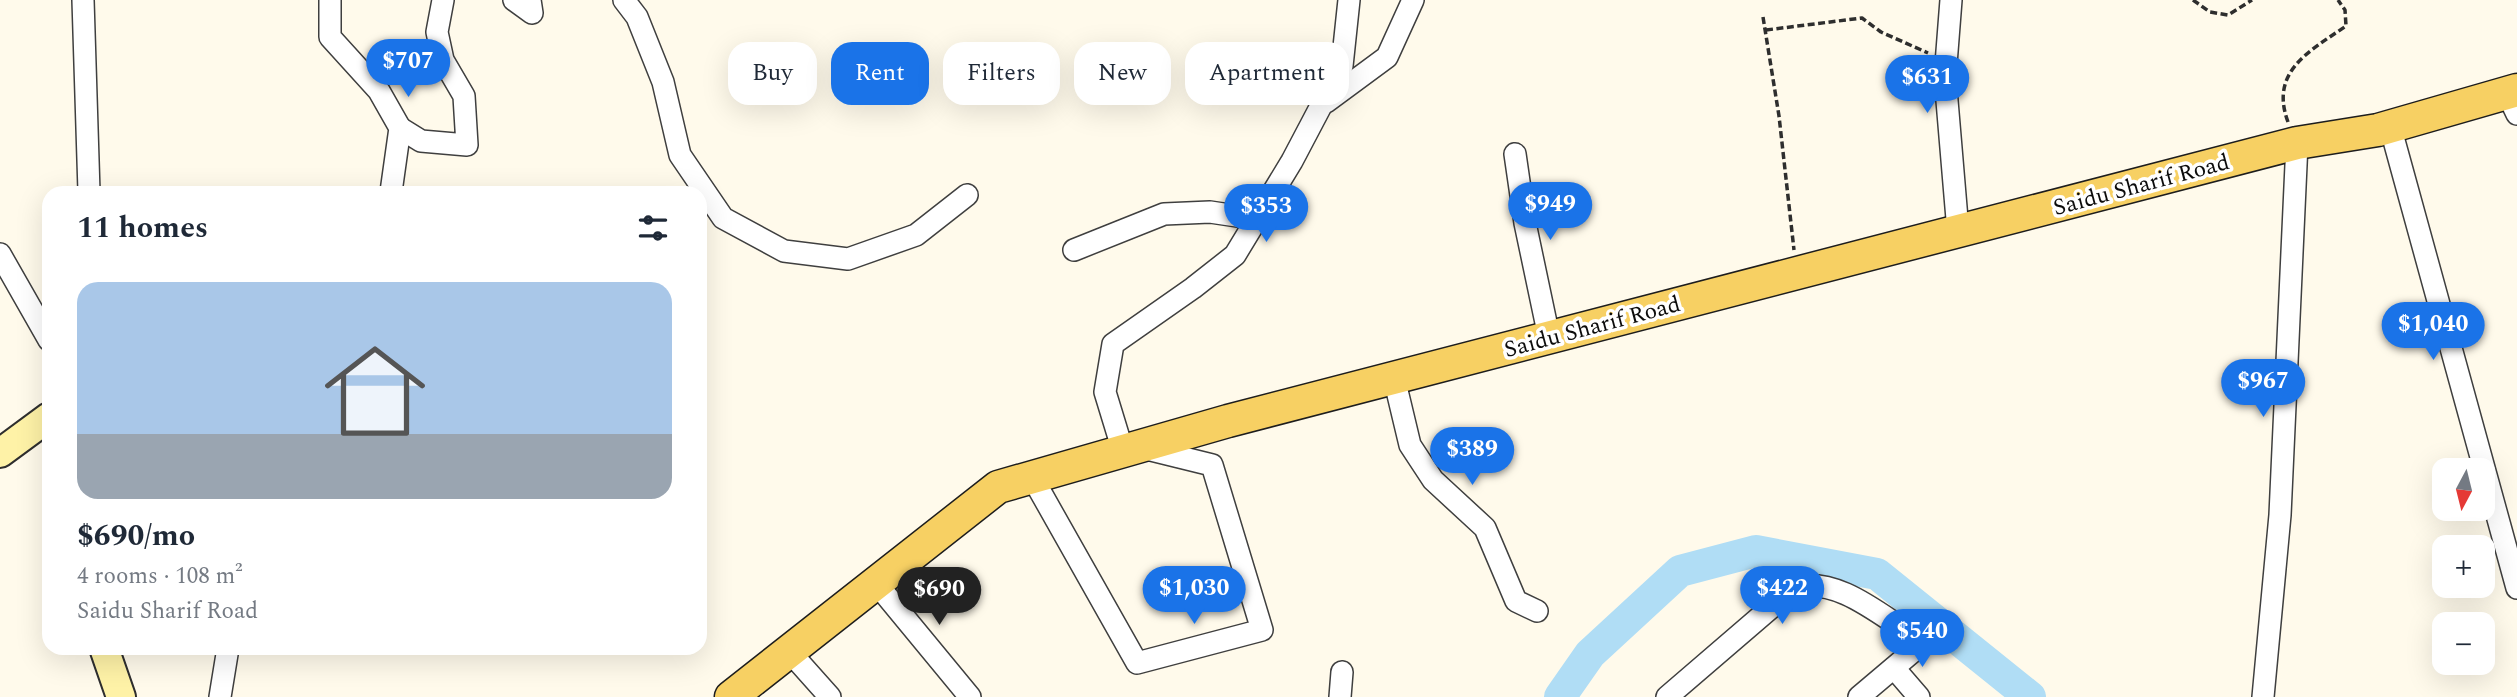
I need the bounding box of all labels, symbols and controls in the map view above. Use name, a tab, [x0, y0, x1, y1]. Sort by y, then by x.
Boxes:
pin: $707	[367, 40, 449, 99]
chip: Buy	[728, 42, 817, 105]
chip: Rent	[831, 42, 929, 105]
chip: Filters	[943, 42, 1060, 105]
chip: New	[1074, 42, 1171, 105]
chip: Apartment	[1185, 42, 1349, 105]
text: $707	[382, 44, 434, 79]
pin: $631	[1886, 55, 1968, 115]
text: $631	[1901, 60, 1953, 95]
street label: Saidu Sharif Road	[2049, 145, 2234, 226]
pin: $949	[1509, 182, 1591, 242]
pin: $353	[1225, 184, 1307, 244]
text: $949	[1524, 187, 1576, 222]
text: $353	[1240, 189, 1292, 224]
text: 11 homes	[77, 205, 208, 251]
icon: filters	[634, 209, 672, 247]
street label: Saidu Sharif Road	[1500, 287, 1685, 368]
pin: $1,040	[2376, 302, 2490, 362]
text: $1,040	[2398, 307, 2468, 342]
icon: home	[312, 328, 438, 454]
pin: $967	[2222, 360, 2304, 419]
text: $967	[2237, 364, 2289, 399]
pin: $389	[1431, 428, 1513, 487]
text: $389	[1446, 432, 1498, 467]
north arrow	[2432, 458, 2496, 522]
map controls	[2432, 458, 2495, 675]
text: $690/mo	[77, 513, 195, 559]
button: +	[2432, 535, 2495, 598]
text: 4 rooms · 108 m²	[77, 559, 243, 594]
pin: $1,030	[1137, 566, 1251, 626]
pin: $422	[1741, 566, 1823, 626]
pin: $690	[898, 568, 980, 627]
text: $1,030	[1159, 571, 1229, 606]
text: $422	[1756, 571, 1808, 606]
text: $690	[913, 572, 965, 607]
text: Saidu Sharif Road	[77, 594, 258, 629]
pin: $540	[1881, 610, 1963, 669]
button: −	[2432, 612, 2495, 675]
text: $540	[1896, 614, 1948, 649]

